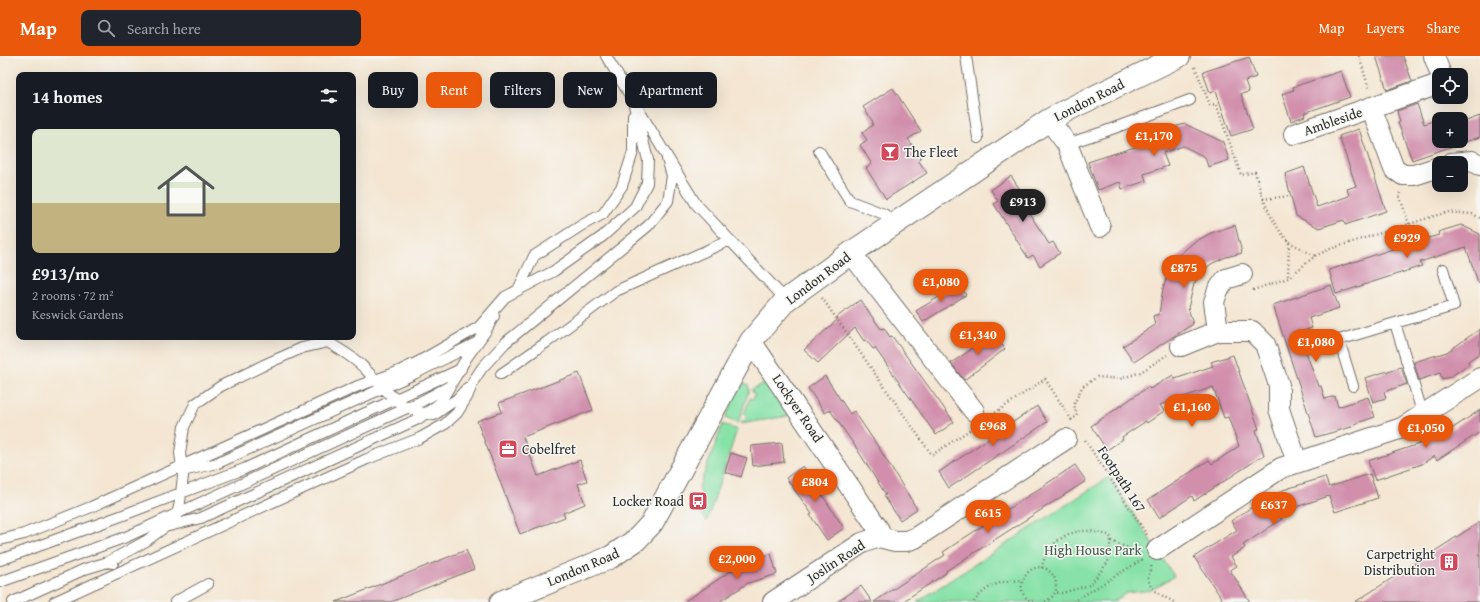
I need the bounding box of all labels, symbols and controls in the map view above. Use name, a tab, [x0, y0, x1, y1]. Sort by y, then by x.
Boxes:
search box	[81, 10, 361, 46]
text: Map	[20, 14, 57, 42]
icon: search	[95, 17, 117, 39]
text: Search here	[127, 18, 201, 39]
text: Map	[1319, 18, 1345, 38]
text: Layers	[1367, 18, 1405, 38]
text: Share	[1427, 18, 1460, 38]
map controls	[1432, 68, 1468, 192]
button: locate	[1432, 68, 1468, 104]
chip: Buy	[368, 72, 418, 108]
chip: Rent	[426, 72, 482, 108]
chip: Filters	[490, 72, 555, 108]
chip: New	[563, 72, 617, 108]
chip: Apartment	[625, 72, 717, 108]
street label: London Road	[1050, 73, 1128, 126]
text: 14 homes	[32, 84, 103, 109]
icon: filters	[318, 85, 340, 107]
street label: Ambleside	[1301, 101, 1366, 140]
button: +	[1432, 112, 1468, 148]
pin: £1,170	[1121, 123, 1187, 157]
text: £1,170	[1135, 126, 1173, 145]
bar icon: The Fleet	[879, 141, 901, 163]
place label: The Fleet	[904, 142, 958, 162]
icon: home	[150, 155, 222, 227]
button: −	[1432, 156, 1468, 192]
pin: £913	[999, 189, 1047, 223]
text: £913	[1010, 192, 1036, 211]
pin: £929	[1383, 225, 1431, 259]
text: £929	[1394, 228, 1420, 247]
street label: London Road	[781, 247, 855, 309]
pin: £875	[1160, 255, 1208, 289]
text: £875	[1171, 258, 1197, 277]
text: £913/mo	[32, 261, 99, 286]
pin: £1,080	[908, 269, 974, 303]
text: £1,080	[922, 272, 960, 291]
text: 2 rooms · 72 m²	[32, 286, 114, 305]
text: Keswick Gardens	[32, 305, 123, 324]
pin: £1,340	[945, 322, 1011, 356]
text: £1,340	[959, 325, 997, 344]
pin: £1,080	[1283, 329, 1349, 363]
text: £1,080	[1297, 332, 1335, 351]
street label: Lockyer Road	[768, 370, 829, 447]
pin: £1,160	[1159, 394, 1225, 428]
text: £1,160	[1173, 397, 1211, 416]
pin: £968	[969, 413, 1017, 447]
pin: £1,050	[1393, 415, 1459, 449]
text: £968	[980, 416, 1006, 435]
text: £1,050	[1407, 418, 1445, 437]
office icon: Cobelfret	[497, 438, 519, 460]
place label: Cobelfret	[522, 439, 576, 459]
street label: Footpath 167	[1093, 442, 1151, 516]
pin: £804	[791, 469, 839, 503]
text: £804	[802, 472, 828, 491]
bus stop icon: Locker Road	[687, 490, 709, 512]
place label: Locker Road	[612, 491, 685, 511]
pin: £637	[1250, 492, 1298, 526]
text: £637	[1261, 495, 1287, 514]
pin: £615	[964, 500, 1012, 534]
text: £615	[975, 503, 1001, 522]
street label: Joslin Road	[802, 535, 869, 588]
park label: High House Park	[1044, 540, 1143, 560]
street label: London Road	[544, 543, 623, 591]
place label: Carpetright Distribution	[1364, 544, 1435, 580]
pin: £2,000	[704, 546, 770, 580]
text: £2,000	[718, 549, 756, 568]
building icon: Carpetright Distribution	[1438, 551, 1460, 573]

